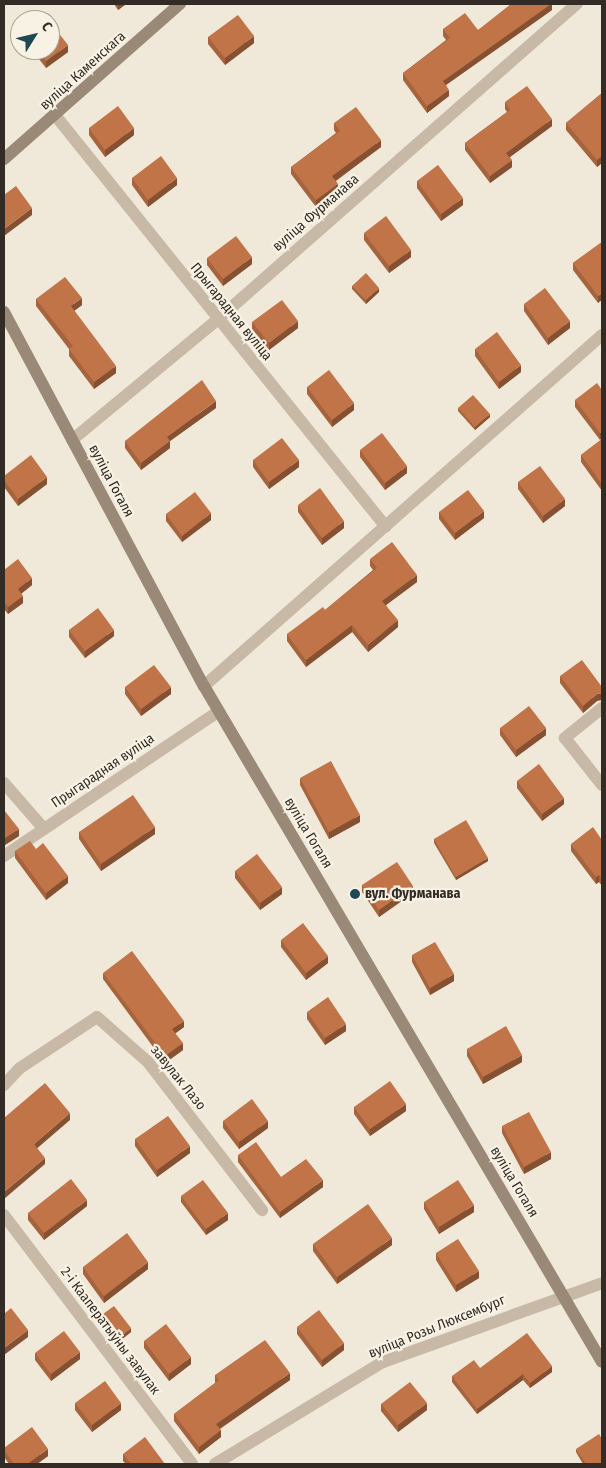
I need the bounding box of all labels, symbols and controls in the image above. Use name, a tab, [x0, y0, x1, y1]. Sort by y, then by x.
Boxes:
north arrow	[10, 10, 60, 60]
text: С	[38, 19, 56, 34]
street label: вуліца Каменскага	[37, 28, 129, 114]
street label: вуліца Фурманава	[269, 171, 363, 255]
street label: Прыгарадная вуліца	[186, 260, 276, 364]
street label: вуліца Гогаля	[85, 442, 137, 520]
street label: Прыгарадная вуліца	[48, 730, 158, 812]
street label: вуліца Гогаля	[280, 795, 336, 871]
place label: вул. Фурманава	[365, 886, 460, 902]
marker: вул. Фурманава	[349, 888, 361, 900]
street label: завулак Лазо	[147, 1042, 209, 1114]
street label: вуліца Гогаля	[486, 1144, 542, 1220]
street label: 2-і Кааператыўны завулак	[57, 1264, 163, 1398]
street label: вуліца Розы Люксембург	[366, 1292, 508, 1362]

